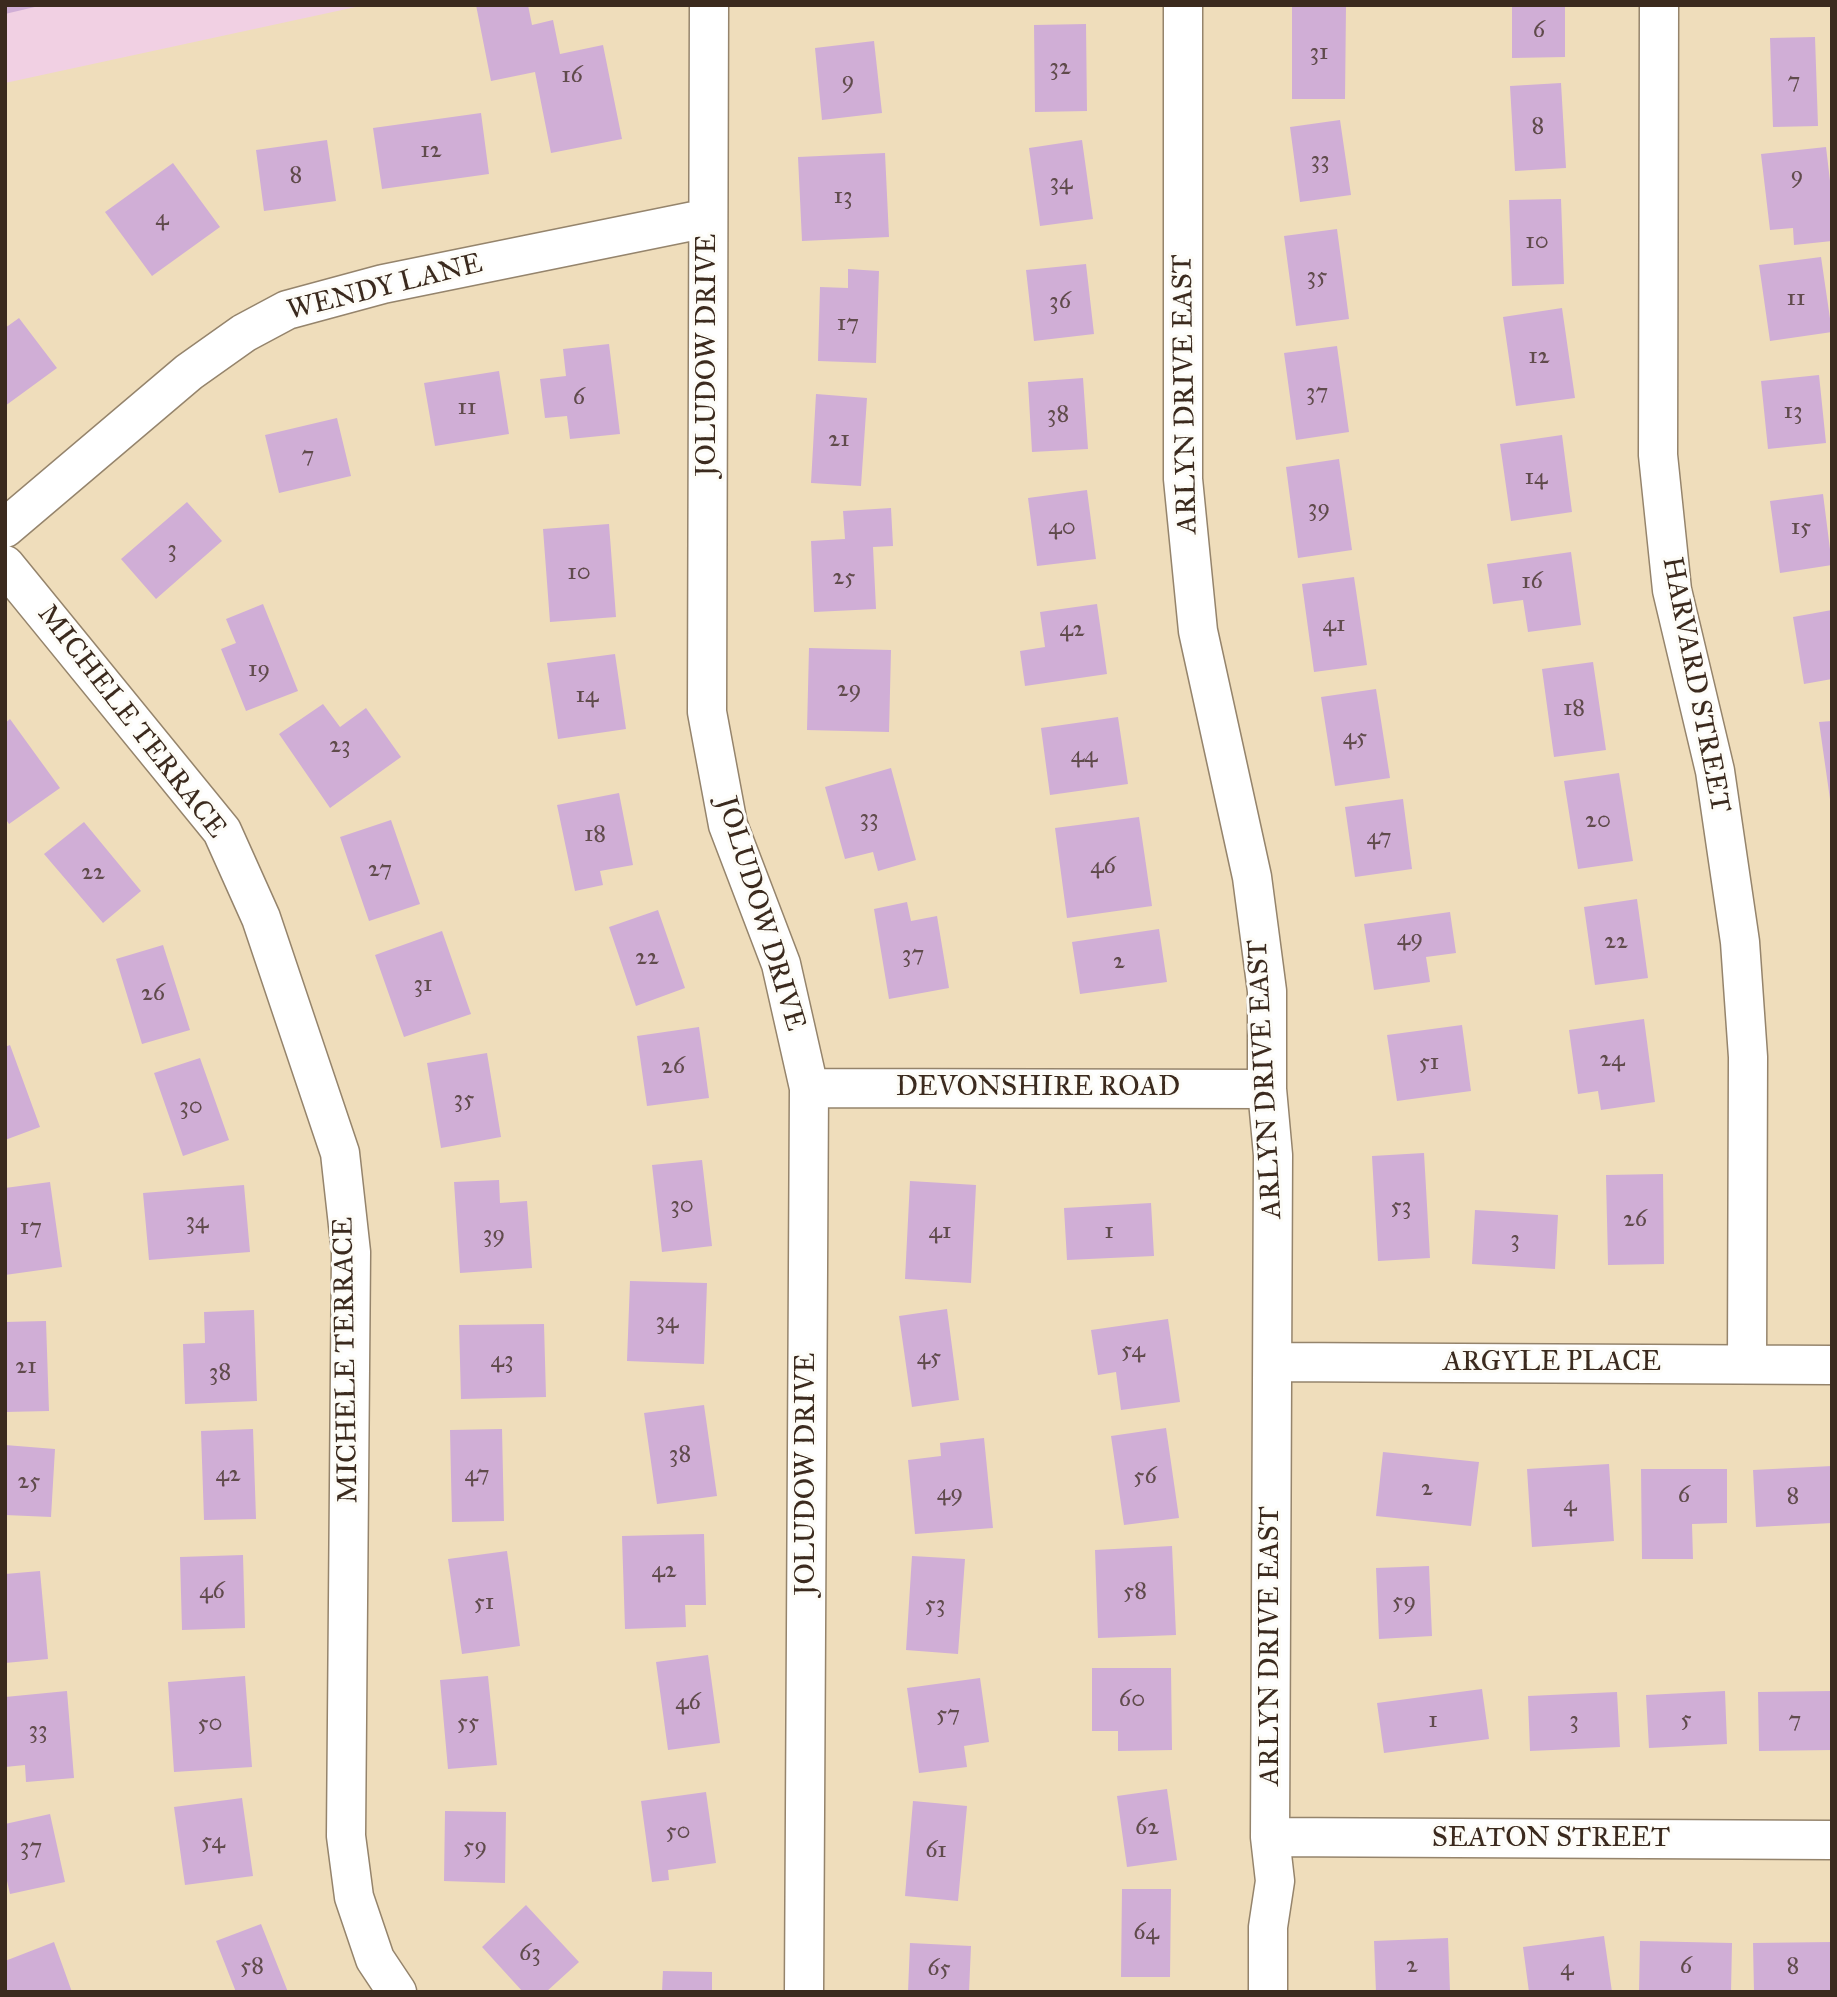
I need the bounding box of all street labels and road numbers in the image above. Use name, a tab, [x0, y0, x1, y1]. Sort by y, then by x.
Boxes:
street label: JOLUDOW DRIVE	[691, 234, 725, 476]
street label: WENDY LANE	[284, 248, 486, 328]
street label: ARLYN DRIVE EAST	[1167, 254, 1205, 534]
street label: HARVARD STREET	[1654, 554, 1736, 816]
street label: MICHELE TERRACE	[30, 599, 232, 845]
street label: JOLUDOW DRIVE	[708, 793, 812, 1035]
street label: ARLYN DRIVE EAST	[1242, 938, 1290, 1220]
street label: DEVONSHIRE ROAD	[896, 1071, 1180, 1105]
street label: MICHELE TERRACE	[328, 1216, 366, 1504]
street label: ARGYLE PLACE	[1443, 1346, 1661, 1380]
street label: JOLUDOW DRIVE	[790, 1353, 824, 1595]
street label: ARLYN DRIVE EAST	[1254, 1506, 1288, 1786]
street label: SEATON STREET	[1432, 1822, 1670, 1856]

